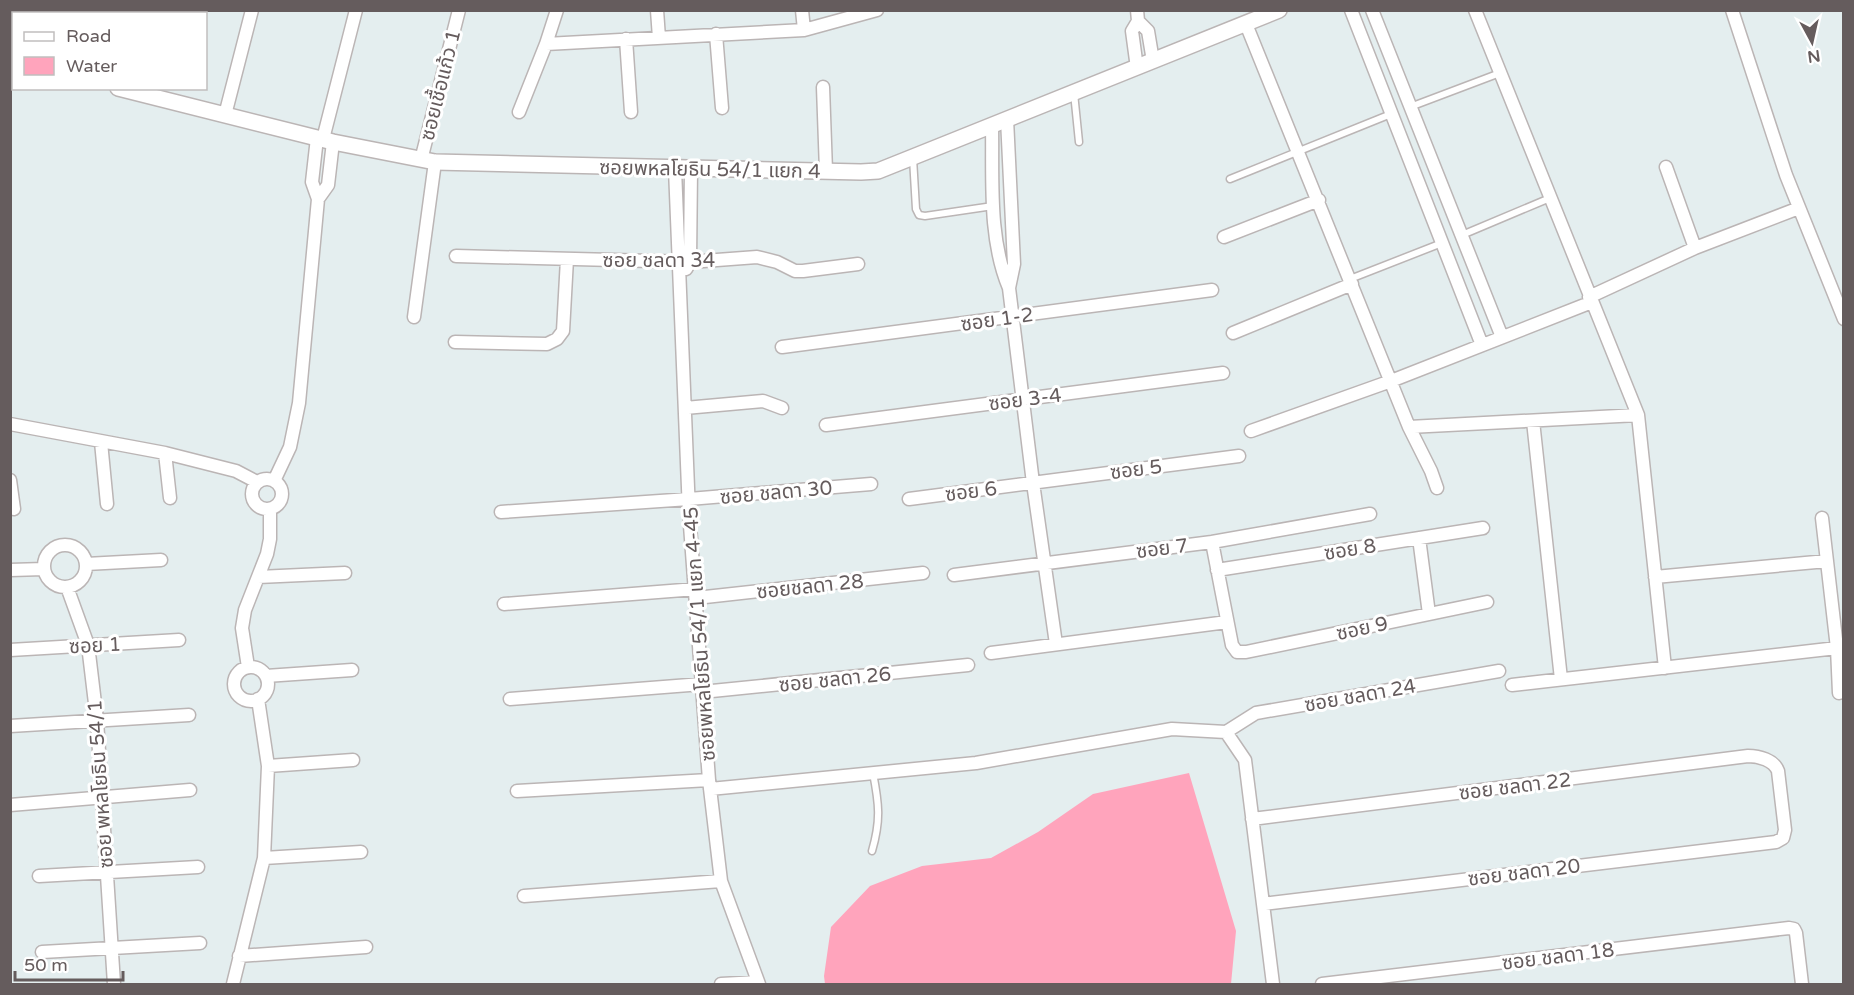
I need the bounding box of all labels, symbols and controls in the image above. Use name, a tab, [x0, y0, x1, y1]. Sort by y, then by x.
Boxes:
legend	[12, 12, 207, 90]
north arrow	[1782, 12, 1842, 72]
text: Road	[66, 25, 111, 47]
street label: ซอยเชื้อแก้ว 1	[413, 27, 466, 143]
text: N	[1806, 45, 1822, 67]
text: Water	[66, 55, 117, 77]
street label: ซอยพหลโยธิน 54/1 แยก 4	[599, 156, 821, 184]
street label: ซอย ชลดา 34	[603, 249, 715, 273]
street label: ซอย 1-2	[959, 303, 1035, 337]
street label: ซอย 3-4	[987, 384, 1063, 416]
street label: ซอย 5	[1109, 455, 1164, 485]
street label: ซอย ชลดา 30	[719, 476, 833, 510]
street label: ซอย 6	[944, 477, 999, 507]
street label: ซอยพหลโยธิน 54/1 แยก 4-45	[679, 506, 721, 762]
street label: ซอย 7	[1135, 534, 1190, 564]
street label: ซอย 8	[1322, 534, 1378, 566]
street label: ซอยชลดา 28	[755, 569, 865, 605]
street label: ซอย 9	[1334, 612, 1390, 646]
street label: ซอย 1	[68, 633, 122, 659]
street label: ซอย ชลดา 26	[778, 662, 892, 698]
street label: ซอย ชลดา 24	[1303, 674, 1418, 718]
street label: ซอย พหลโยธิน 54/1	[83, 699, 119, 869]
street label: ซอย ชลดา 22	[1458, 768, 1573, 806]
street label: ซอย ชลดา 20	[1467, 854, 1582, 892]
street label: ซอย ชลดา 18	[1501, 938, 1616, 976]
scale bar	[15, 944, 123, 982]
text: 50 m	[24, 954, 68, 976]

